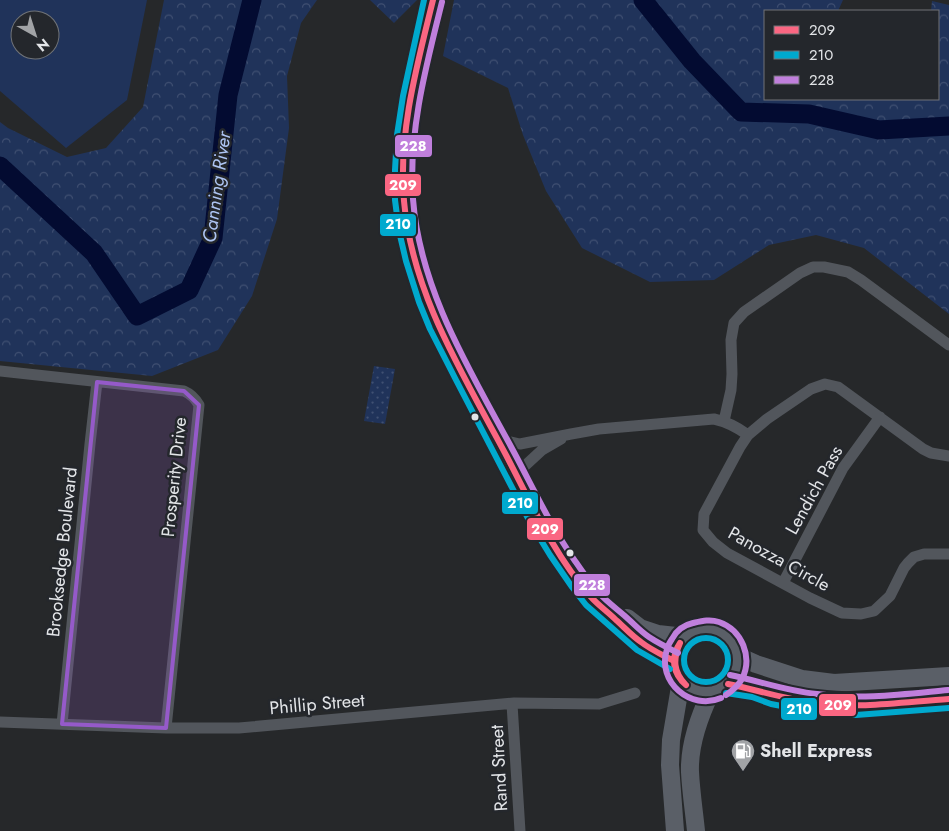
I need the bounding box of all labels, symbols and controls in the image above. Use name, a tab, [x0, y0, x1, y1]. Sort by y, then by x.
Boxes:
north arrow	[10, 10, 60, 60]
legend	[764, 10, 939, 100]
text: 209	[809, 19, 835, 41]
text: N	[33, 34, 54, 56]
text: 210	[809, 44, 833, 66]
text: 228	[809, 69, 834, 91]
water label: Canning River	[195, 128, 238, 244]
line badge: 228	[394, 134, 433, 158]
text: 228	[399, 136, 427, 156]
line badge: 209	[384, 173, 422, 197]
text: 209	[389, 175, 417, 195]
line badge: 210	[379, 213, 417, 237]
text: 210	[385, 214, 411, 234]
unlabelled marker	[470, 412, 480, 422]
street label: Prosperity Drive	[155, 416, 193, 538]
street label: Lendich Pass	[779, 441, 849, 539]
street label: Brooksedge Boulevard	[40, 466, 84, 638]
line badge: 210	[501, 491, 539, 515]
text: 210	[507, 493, 533, 513]
line badge: 209	[526, 517, 564, 541]
text: 209	[531, 519, 559, 539]
street label: Panozza Circle	[723, 520, 835, 598]
unlabelled marker	[565, 548, 575, 558]
line badge: 228	[573, 573, 611, 597]
text: 228	[578, 575, 606, 595]
street label: Phillip Street	[268, 687, 366, 721]
line badge: 209	[818, 693, 857, 717]
text: 209	[824, 695, 852, 715]
line badge: 210	[780, 697, 818, 721]
text: 210	[786, 699, 812, 719]
street label: Rand Street	[484, 723, 514, 812]
fuel station icon: Shell Express	[730, 738, 756, 772]
place label: Shell Express	[760, 738, 872, 764]

